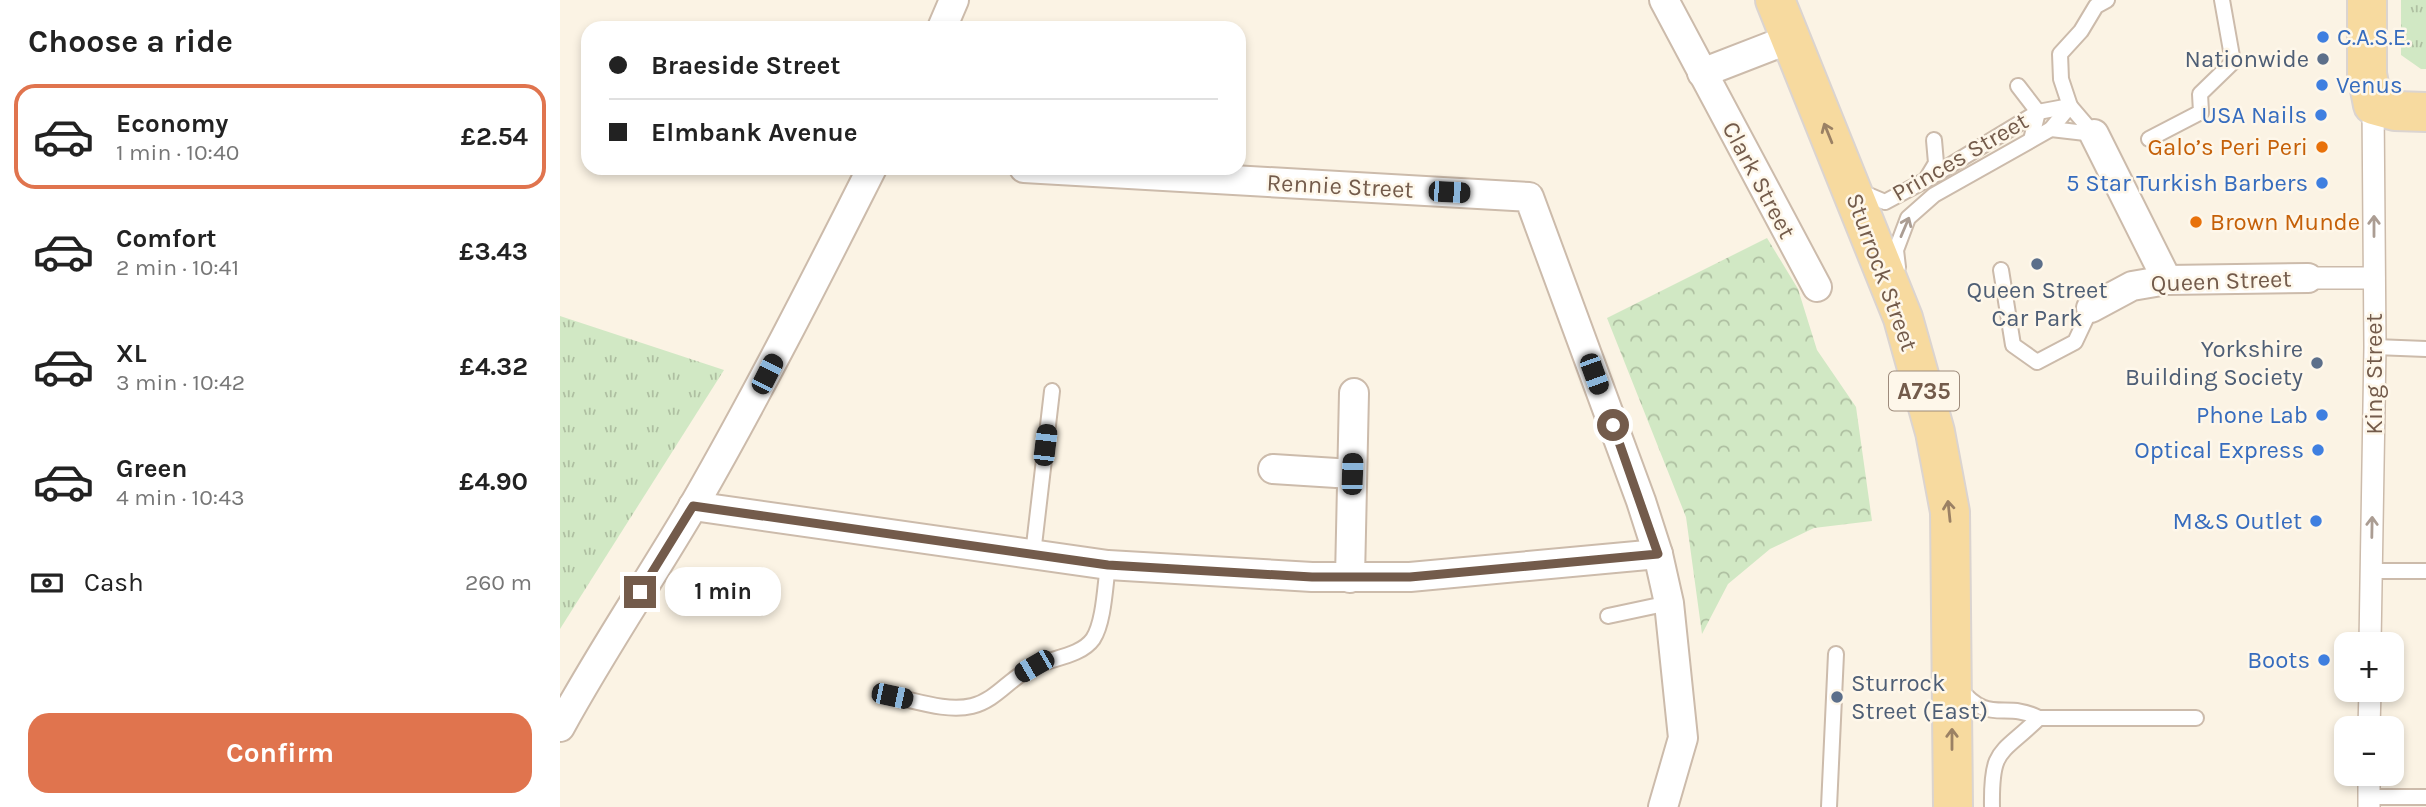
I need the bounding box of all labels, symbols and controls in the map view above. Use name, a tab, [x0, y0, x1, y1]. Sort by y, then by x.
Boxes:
text: Choose a ride	[28, 23, 233, 60]
place label: C.A.S.E.	[2337, 23, 2411, 51]
marker: C.A.S.E.	[2315, 29, 2331, 45]
place label: Nationwide	[2185, 45, 2309, 73]
text: Braeside Street	[651, 50, 840, 81]
marker: Nationwide	[2315, 51, 2331, 67]
place label: Venus	[2336, 71, 2403, 99]
marker: Venus	[2314, 77, 2330, 93]
place label: USA Nails	[2201, 101, 2307, 129]
icon: car	[32, 105, 95, 168]
street label: Princes Street	[1887, 107, 2033, 207]
marker: USA Nails	[2313, 107, 2329, 123]
text: Economy	[116, 108, 228, 139]
text: Elmbank Avenue	[651, 117, 857, 148]
street label: Clark Street	[1716, 117, 1802, 243]
text: £2.54	[460, 121, 528, 152]
one-way arrow	[1821, 122, 1834, 144]
place label: Galo’s Peri Peri	[2148, 133, 2308, 161]
text: 1 min · 10:40	[116, 139, 239, 166]
marker: Galo’s Peri Peri	[2314, 139, 2330, 155]
street label: Rennie Street	[1266, 168, 1414, 204]
place label: 5 Star Turkish Barbers	[2066, 169, 2308, 197]
marker: 5 Star Turkish Barbers	[2314, 175, 2330, 191]
car	[1428, 180, 1471, 204]
street label: Sturrock Street	[1840, 189, 1924, 355]
place label: Brown Munde	[2210, 208, 2360, 236]
marker: Brown Munde	[2188, 214, 2204, 230]
one-way arrow	[2367, 215, 2381, 238]
one-way arrow	[1900, 217, 1913, 238]
icon: car	[32, 220, 95, 283]
text: Comfort	[116, 223, 217, 254]
text: £3.43	[459, 236, 528, 267]
text: 2 min · 10:41	[116, 254, 239, 281]
marker: Queen Street Car Park	[2029, 256, 2045, 272]
street label: Queen Street	[2150, 265, 2292, 297]
place label: Queen Street Car Park	[1967, 276, 2107, 332]
street label: King Street	[2360, 313, 2388, 435]
icon: car	[32, 335, 95, 398]
place label: Yorkshire Building Society	[2125, 335, 2303, 391]
text: XL	[116, 338, 147, 369]
text: £4.32	[459, 351, 528, 382]
car	[749, 351, 786, 397]
car	[1577, 351, 1612, 397]
marker: Yorkshire Building Society	[2309, 355, 2325, 371]
text: 3 min · 10:42	[116, 369, 245, 396]
road number: A735	[1889, 372, 1959, 410]
place label: Phone Lab	[2196, 401, 2308, 429]
marker: Phone Lab	[2314, 407, 2330, 423]
route start	[1597, 409, 1629, 441]
car	[1033, 423, 1058, 467]
place label: Optical Express	[2134, 436, 2304, 464]
marker: Optical Express	[2310, 442, 2326, 458]
icon: car	[32, 450, 95, 513]
text: Green	[116, 453, 188, 484]
car	[1341, 453, 1364, 495]
text: £4.90	[459, 466, 528, 497]
text: 4 min · 10:43	[116, 484, 245, 511]
one-way arrow	[1942, 501, 1955, 523]
place label: M&S Outlet	[2172, 507, 2302, 535]
marker: M&S Outlet	[2308, 513, 2324, 529]
one-way arrow	[2365, 516, 2379, 539]
icon: cash	[28, 564, 66, 602]
text: Cash	[84, 567, 144, 598]
callout: 1 min	[664, 568, 780, 616]
text: 260 m	[465, 569, 532, 596]
route end	[624, 576, 656, 608]
text: 1 min	[694, 578, 752, 605]
map controls	[2334, 632, 2404, 786]
button: +	[2334, 632, 2404, 702]
car	[1011, 646, 1058, 686]
place label: Boots	[2247, 646, 2310, 674]
marker: Boots	[2316, 652, 2332, 668]
place label: Sturrock Street (East)	[1851, 669, 1988, 725]
car	[870, 681, 915, 711]
marker: Sturrock Street (East)	[1829, 689, 1845, 705]
button: Confirm	[28, 713, 532, 793]
button: −	[2334, 716, 2404, 786]
one-way arrow	[1945, 728, 1959, 751]

